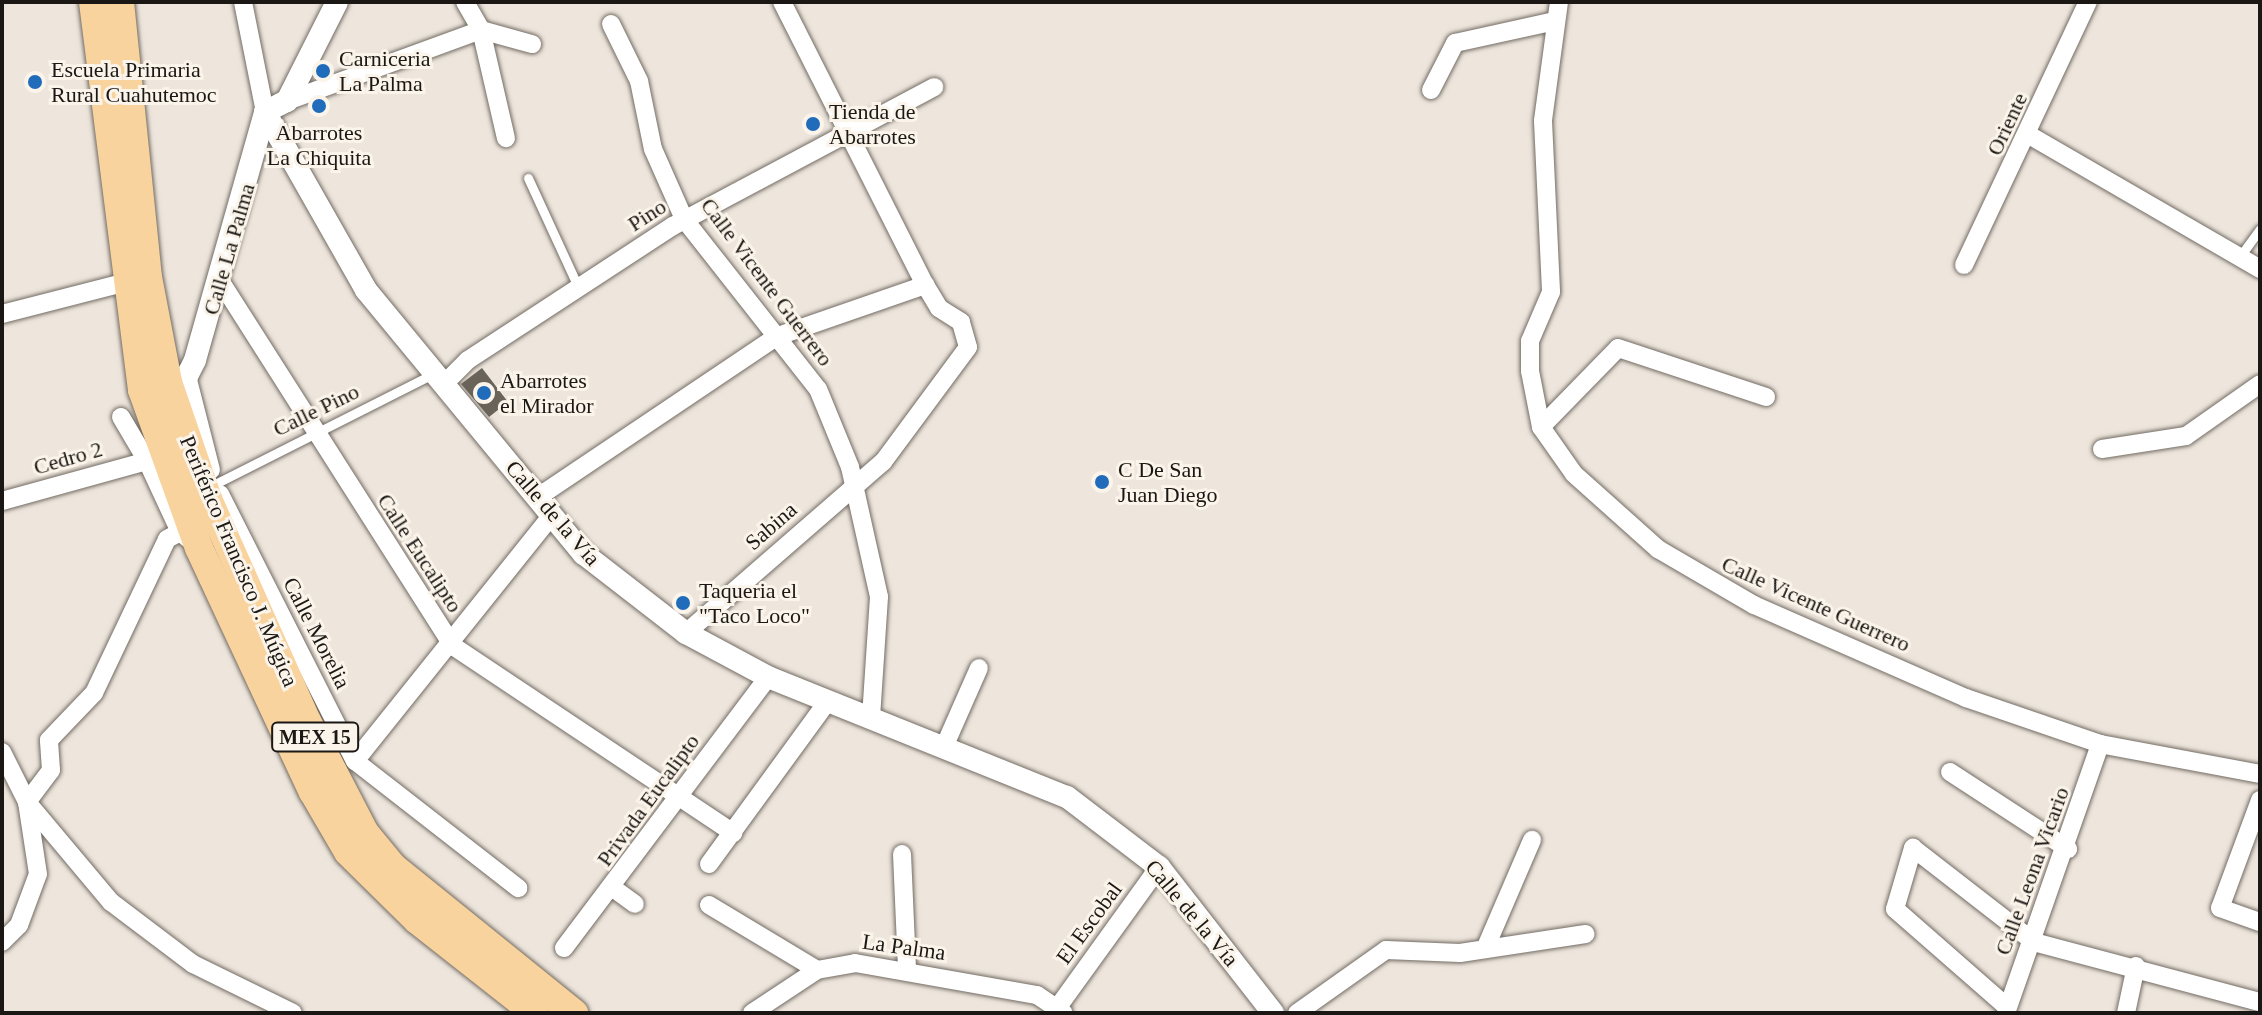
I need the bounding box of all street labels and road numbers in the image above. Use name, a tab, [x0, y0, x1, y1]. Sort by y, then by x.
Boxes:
street label: Oriente	[1981, 89, 2033, 159]
street label: Calle La Palma	[198, 180, 260, 318]
street label: Pino	[623, 193, 671, 237]
street label: Calle Vicente Guerrero	[695, 193, 839, 371]
street label: Calle Pino	[269, 378, 363, 442]
street label: Periférico Francisco J. Múgica	[174, 432, 304, 690]
street label: Cedro 2	[31, 436, 105, 480]
street label: Calle de la Vía	[500, 455, 606, 571]
street label: Calle Eucalipto	[372, 489, 468, 617]
street label: Sabina	[740, 496, 802, 556]
street label: Calle Vicente Guerrero	[1717, 550, 1915, 658]
street label: Calle Morelia	[278, 573, 356, 693]
road number: MEX 15	[271, 721, 359, 753]
street label: Privada Eucalipto	[591, 729, 705, 871]
street label: Calle Leona Vicario	[1989, 783, 2075, 959]
street label: Calle de la Vía	[1140, 854, 1244, 972]
street label: El Escobal	[1050, 877, 1128, 969]
street label: La Palma	[861, 928, 947, 966]

